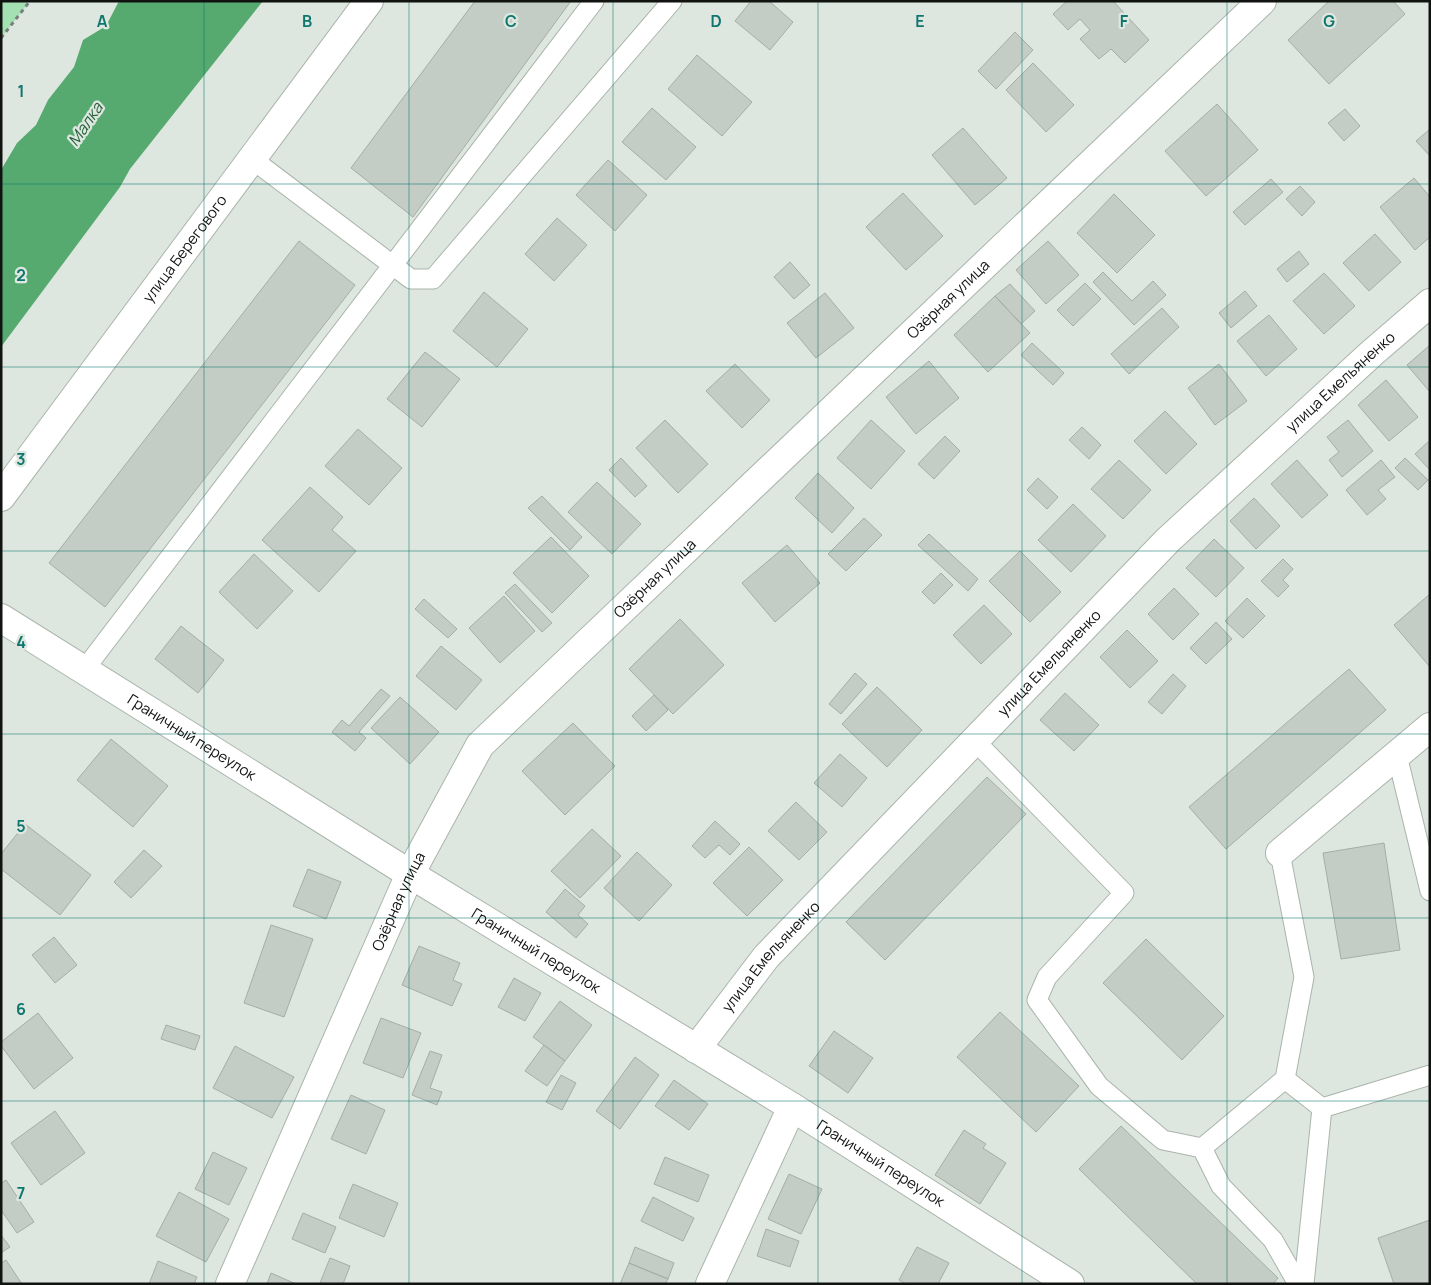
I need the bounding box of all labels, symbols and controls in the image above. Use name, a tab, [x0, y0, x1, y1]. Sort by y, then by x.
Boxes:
text: A	[97, 10, 108, 32]
text: B	[302, 10, 312, 32]
text: C	[505, 10, 517, 32]
text: D	[710, 10, 722, 32]
text: E	[915, 10, 925, 32]
text: F	[1120, 10, 1129, 32]
text: G	[1323, 10, 1335, 32]
text: 1	[17, 80, 25, 102]
water label: Малка	[62, 97, 108, 150]
street label: улица Берегового	[138, 190, 232, 307]
street label: Озёрная улица	[902, 255, 994, 343]
text: 2	[16, 264, 26, 286]
street label: улица Емельяненко	[1281, 326, 1400, 437]
text: 3	[16, 448, 26, 470]
street label: Озёрная улица	[609, 534, 701, 623]
street label: улица Емельяненко	[993, 605, 1106, 721]
text: 4	[16, 631, 26, 653]
street label: Граничный переулок	[124, 689, 261, 785]
text: 5	[16, 815, 26, 837]
street label: Озёрная улица	[366, 848, 430, 954]
street label: улица Емельяненко	[717, 896, 825, 1016]
street label: Граничный переулок	[468, 903, 605, 998]
text: 6	[16, 998, 26, 1020]
street label: Граничный переулок	[813, 1114, 949, 1212]
text: 7	[17, 1182, 25, 1204]

